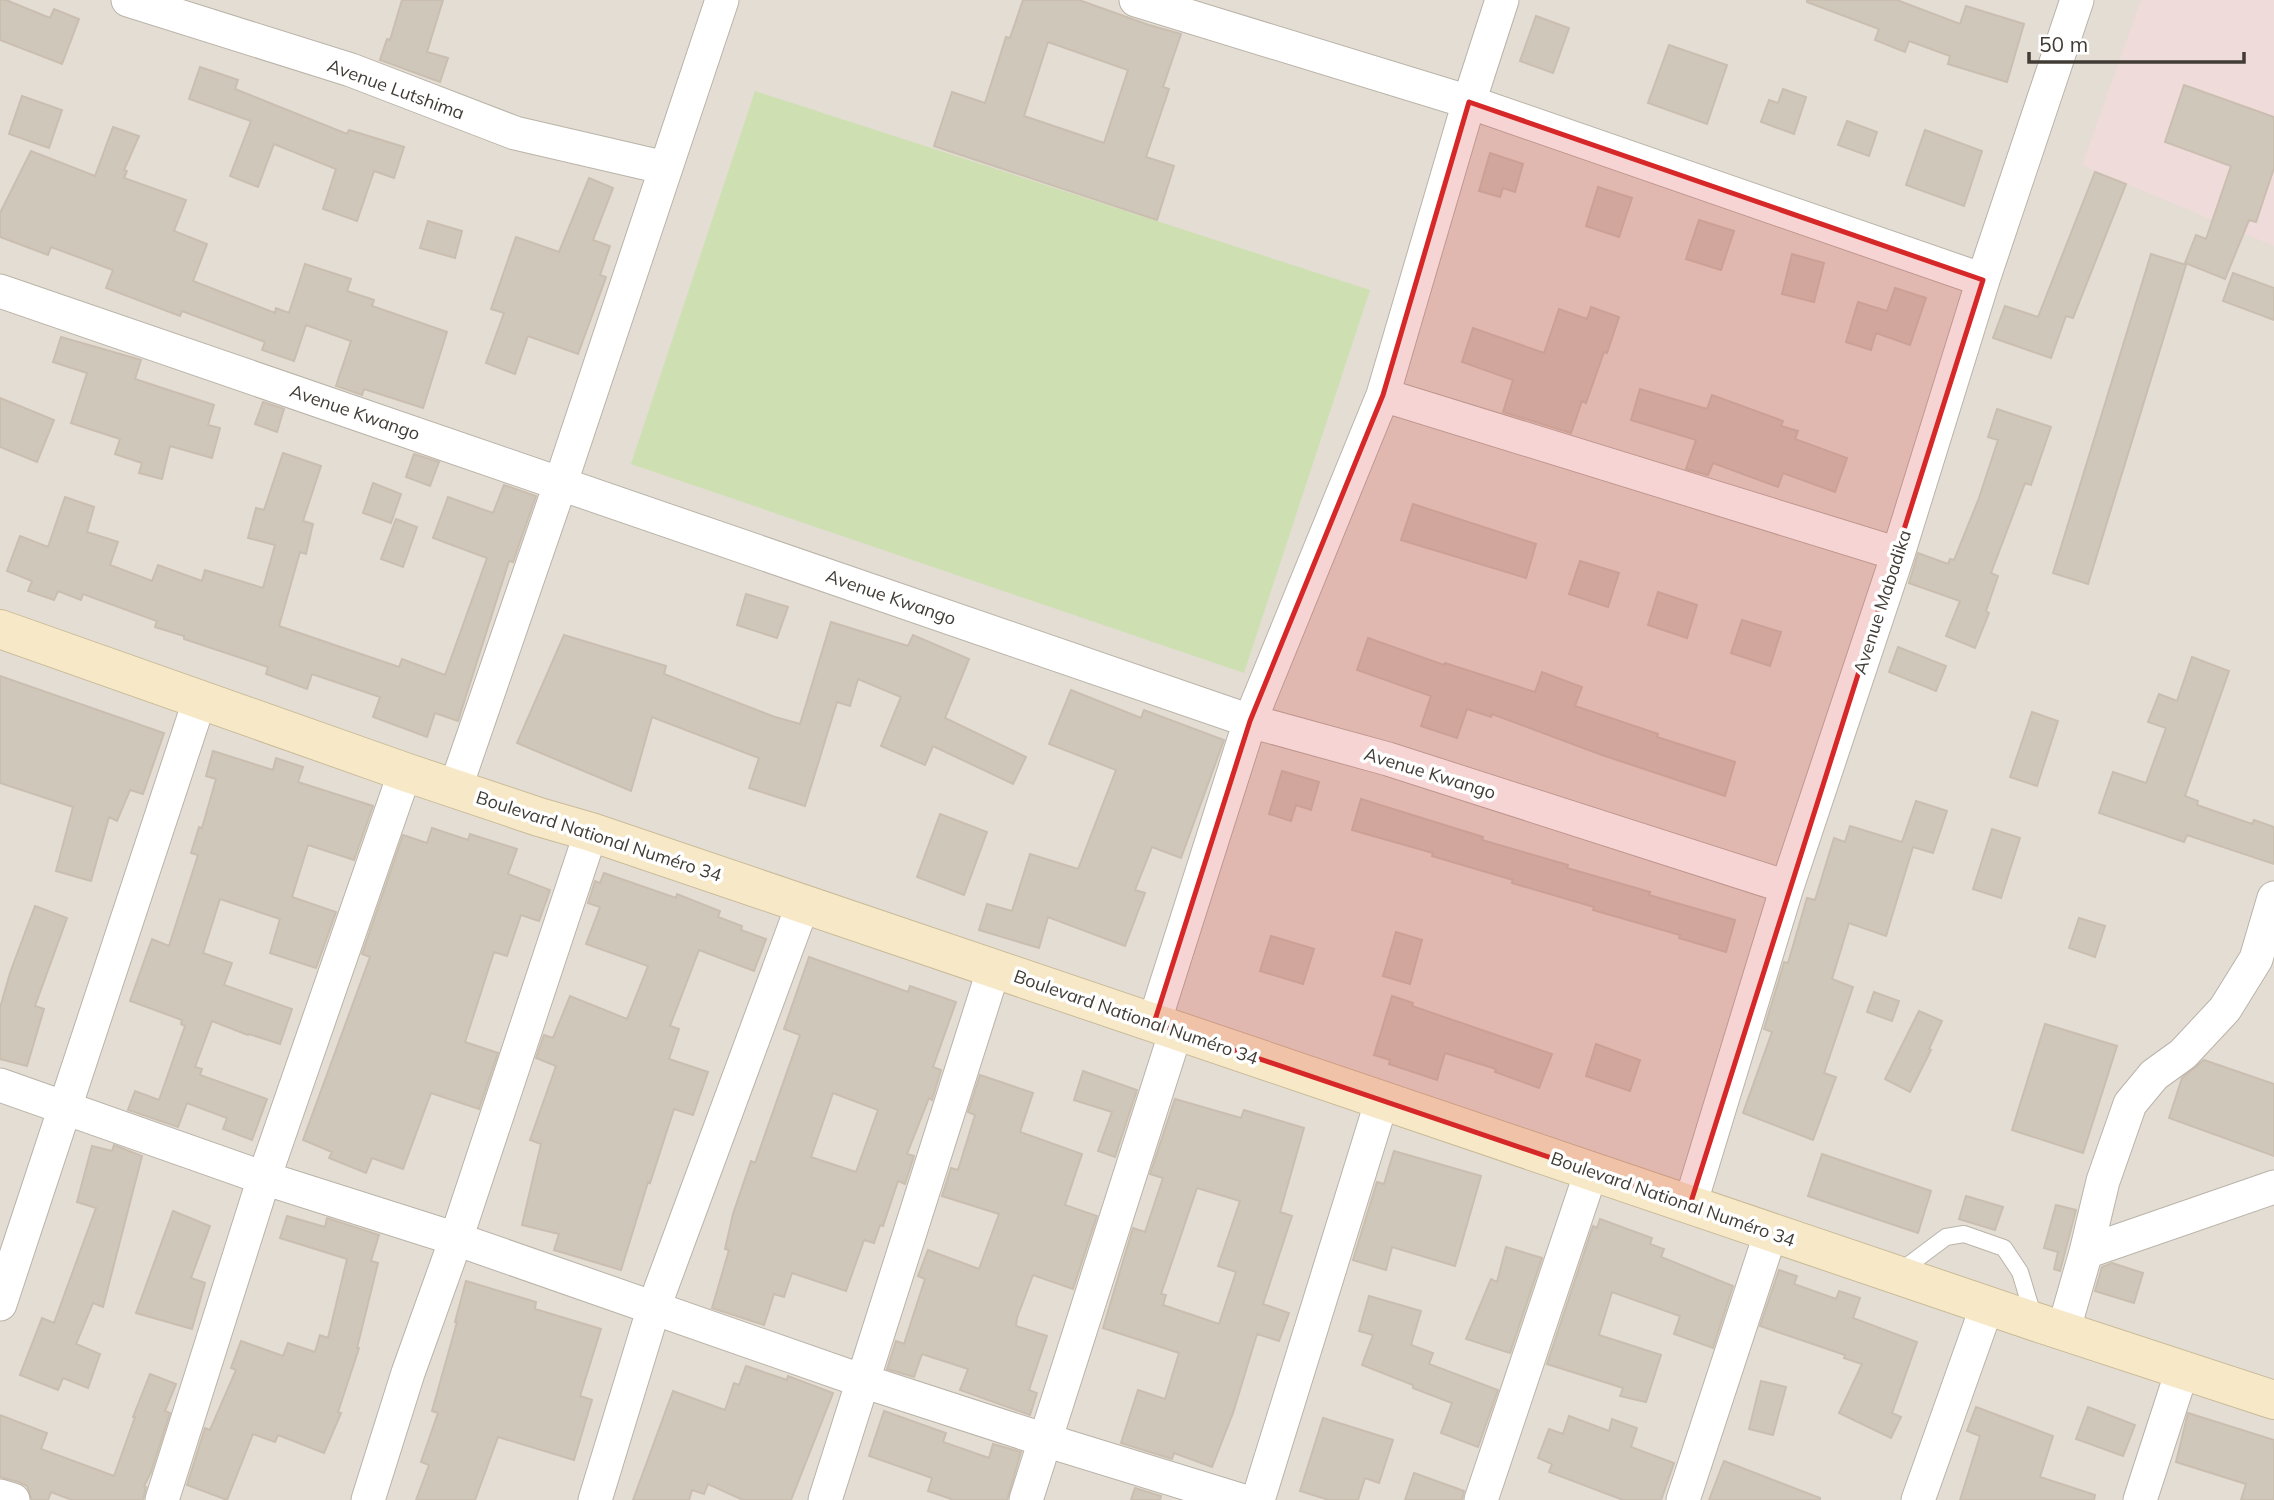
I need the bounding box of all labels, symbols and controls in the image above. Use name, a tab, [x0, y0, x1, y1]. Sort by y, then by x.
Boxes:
scale bar	[2029, 21, 2244, 65]
text: 50 m	[2039, 31, 2088, 57]
street label: Avenue Lutshima	[324, 54, 468, 124]
street label: Avenue Kwango	[287, 379, 423, 445]
street label: Avenue Mabadika	[1848, 527, 1916, 677]
street label: Avenue Kwango	[823, 564, 959, 630]
street label: Avenue Kwango	[1361, 742, 1499, 804]
street label: Boulevard National Numéro 34	[473, 785, 725, 887]
street label: Boulevard National Numéro 34	[1011, 964, 1261, 1070]
street label: Boulevard National Numéro 34	[1548, 1146, 1798, 1252]

